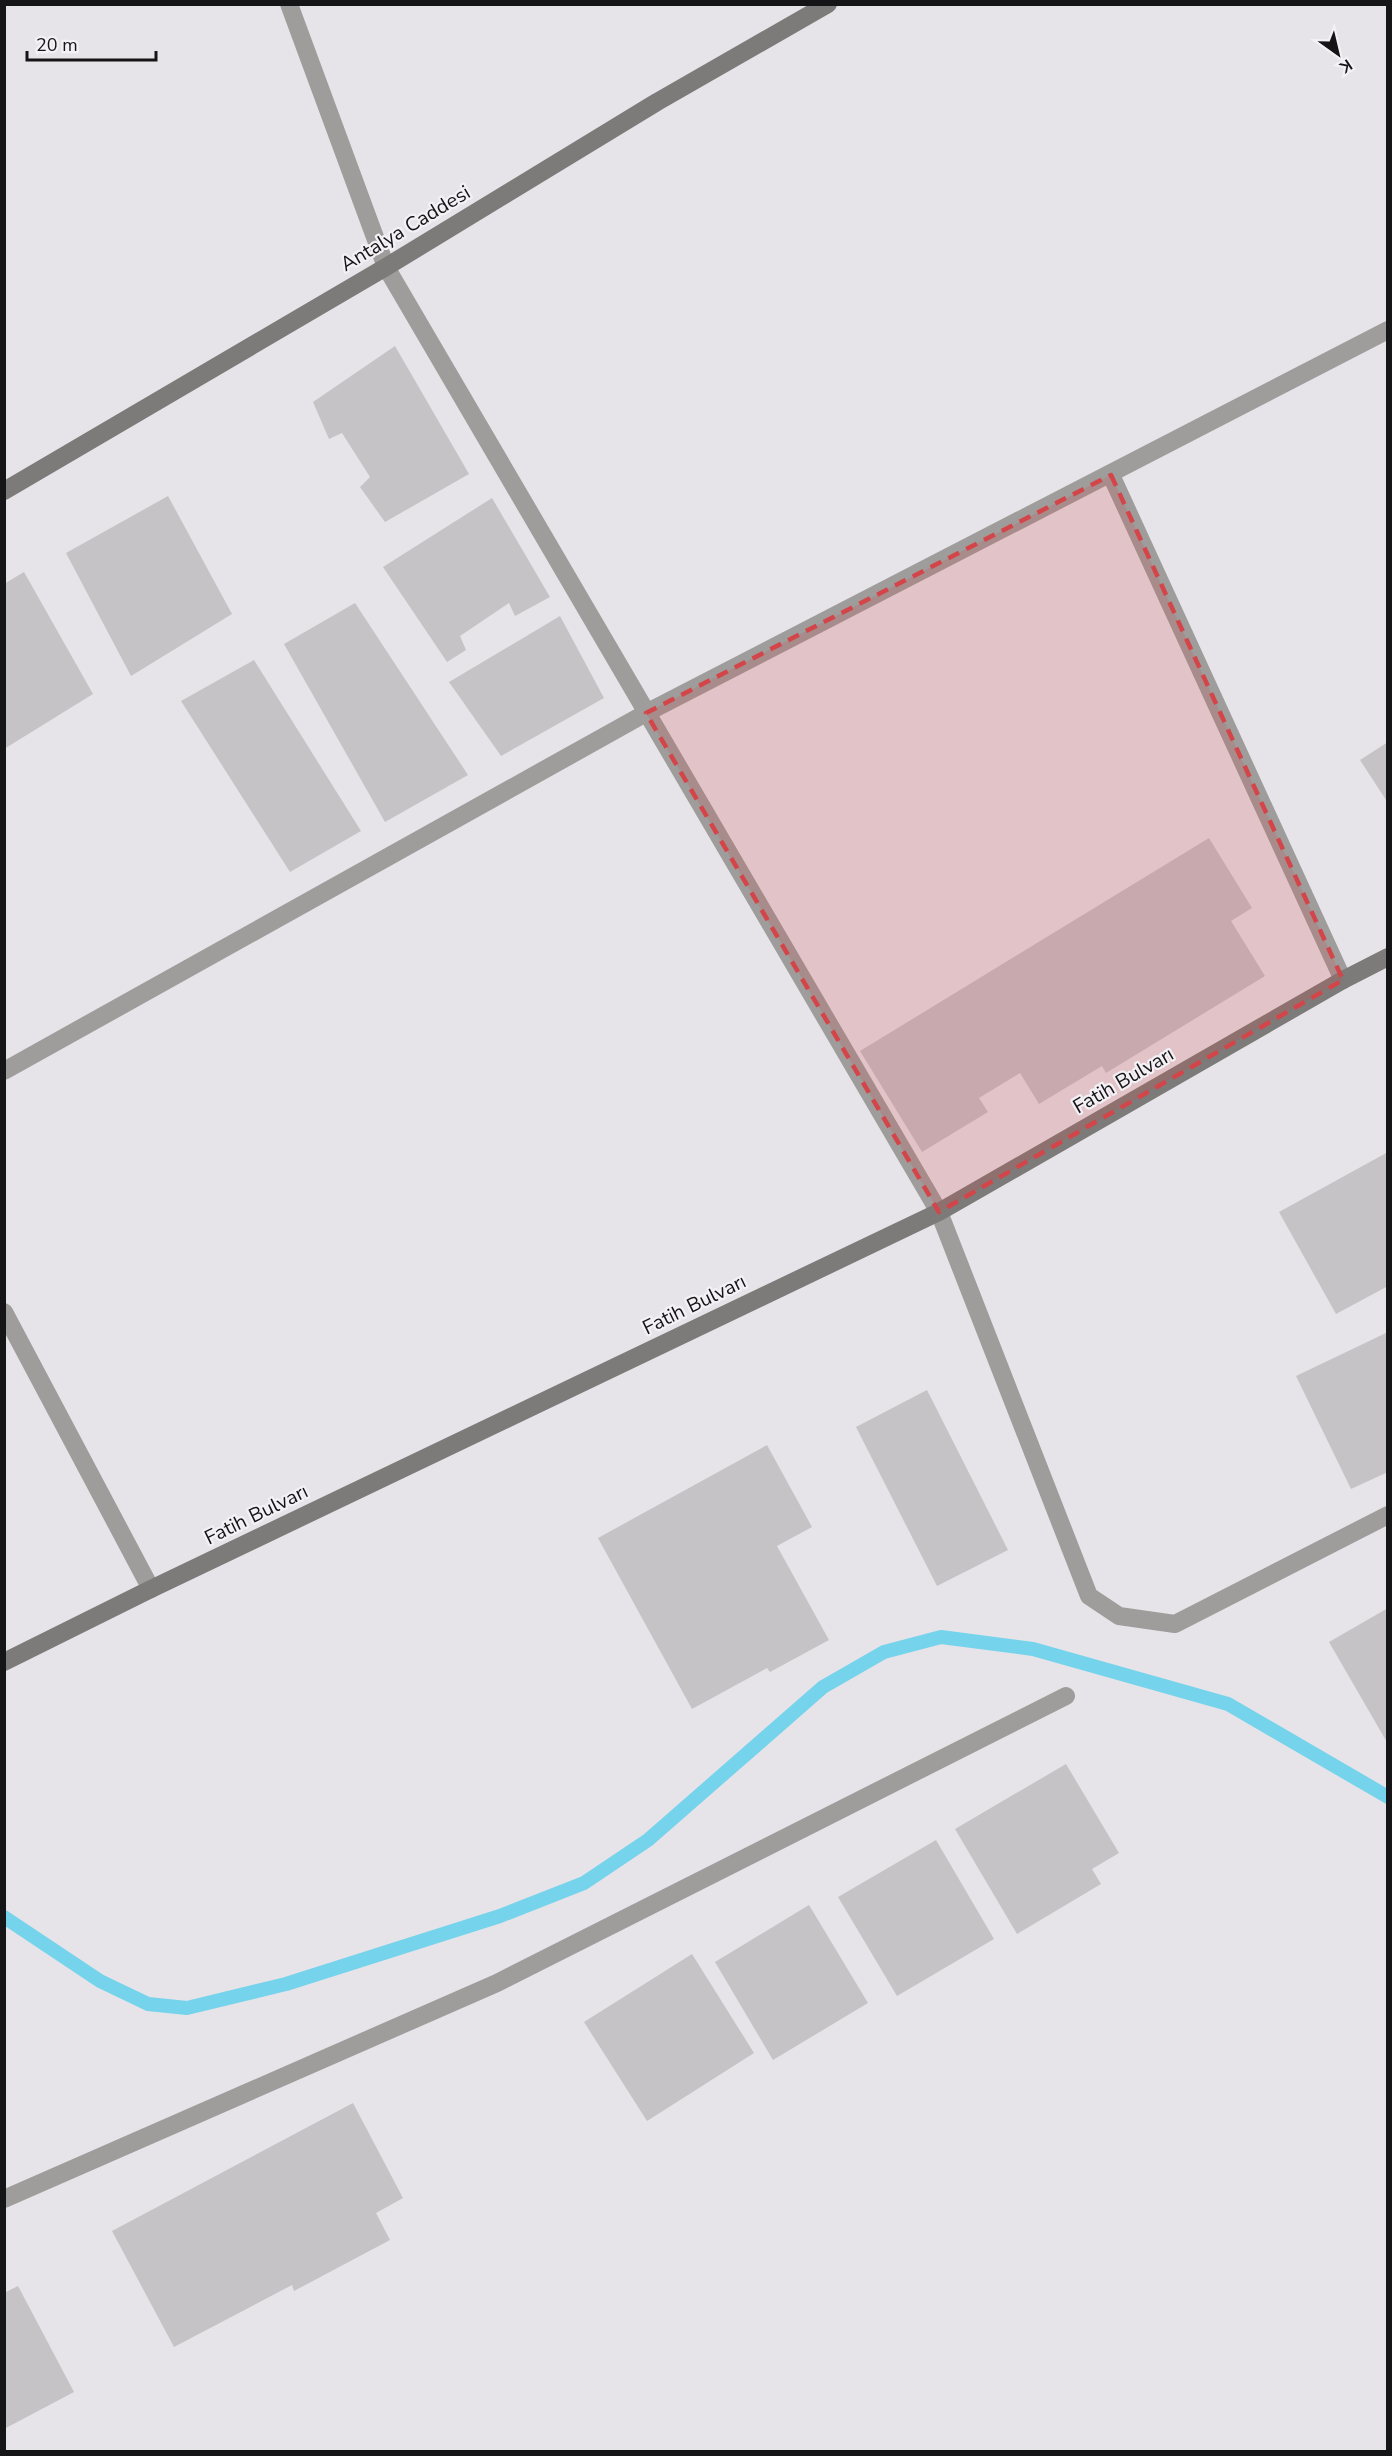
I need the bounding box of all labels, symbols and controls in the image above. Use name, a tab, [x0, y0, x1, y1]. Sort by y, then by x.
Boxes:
scale bar	[27, 24, 156, 62]
north arrow	[1308, 24, 1368, 84]
text: 20 m	[36, 33, 78, 57]
text: K	[1334, 54, 1356, 78]
street label: Antalya Caddesi	[335, 179, 475, 278]
street label: Fatih Bulvarı	[1068, 1041, 1179, 1120]
street label: Fatih Bulvarı	[638, 1268, 751, 1341]
street label: Fatih Bulvarı	[200, 1478, 313, 1551]

